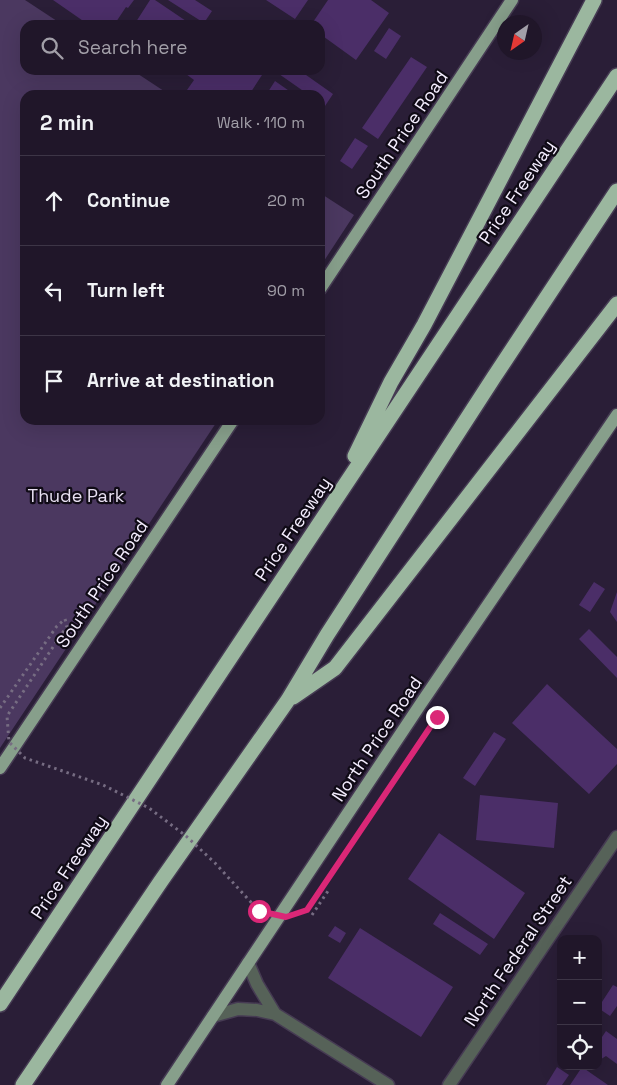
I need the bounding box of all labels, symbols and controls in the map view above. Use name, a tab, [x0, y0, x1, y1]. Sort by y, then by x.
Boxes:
north arrow	[497, 15, 542, 60]
search box	[20, 20, 325, 75]
icon: search	[38, 34, 66, 62]
text: Search here	[78, 35, 188, 60]
street label: South Price Road	[350, 66, 453, 203]
text: 2 min	[40, 109, 94, 136]
text: Walk · 110 m	[217, 112, 305, 133]
street label: Price Freeway	[473, 135, 560, 248]
icon: ahead	[40, 187, 68, 215]
text: Continue	[87, 188, 170, 213]
text: 20 m	[267, 190, 305, 211]
icon: left	[40, 277, 68, 305]
text: Turn left	[87, 278, 165, 303]
text: 90 m	[267, 280, 305, 301]
icon: arrive	[40, 367, 68, 395]
text: Arrive at destination	[87, 368, 275, 393]
street label: Price Freeway	[249, 472, 336, 585]
park label: Thude Park	[28, 484, 125, 507]
street label: South Price Road	[50, 515, 153, 652]
street label: North Price Road	[326, 672, 427, 806]
route end	[426, 706, 449, 729]
street label: Price Freeway	[25, 810, 112, 923]
street label: North Federal Street	[459, 871, 577, 1031]
route start	[248, 900, 271, 923]
map controls	[557, 935, 602, 1070]
button: +	[557, 935, 602, 980]
button: −	[557, 980, 602, 1025]
button: locate	[557, 1025, 602, 1070]

